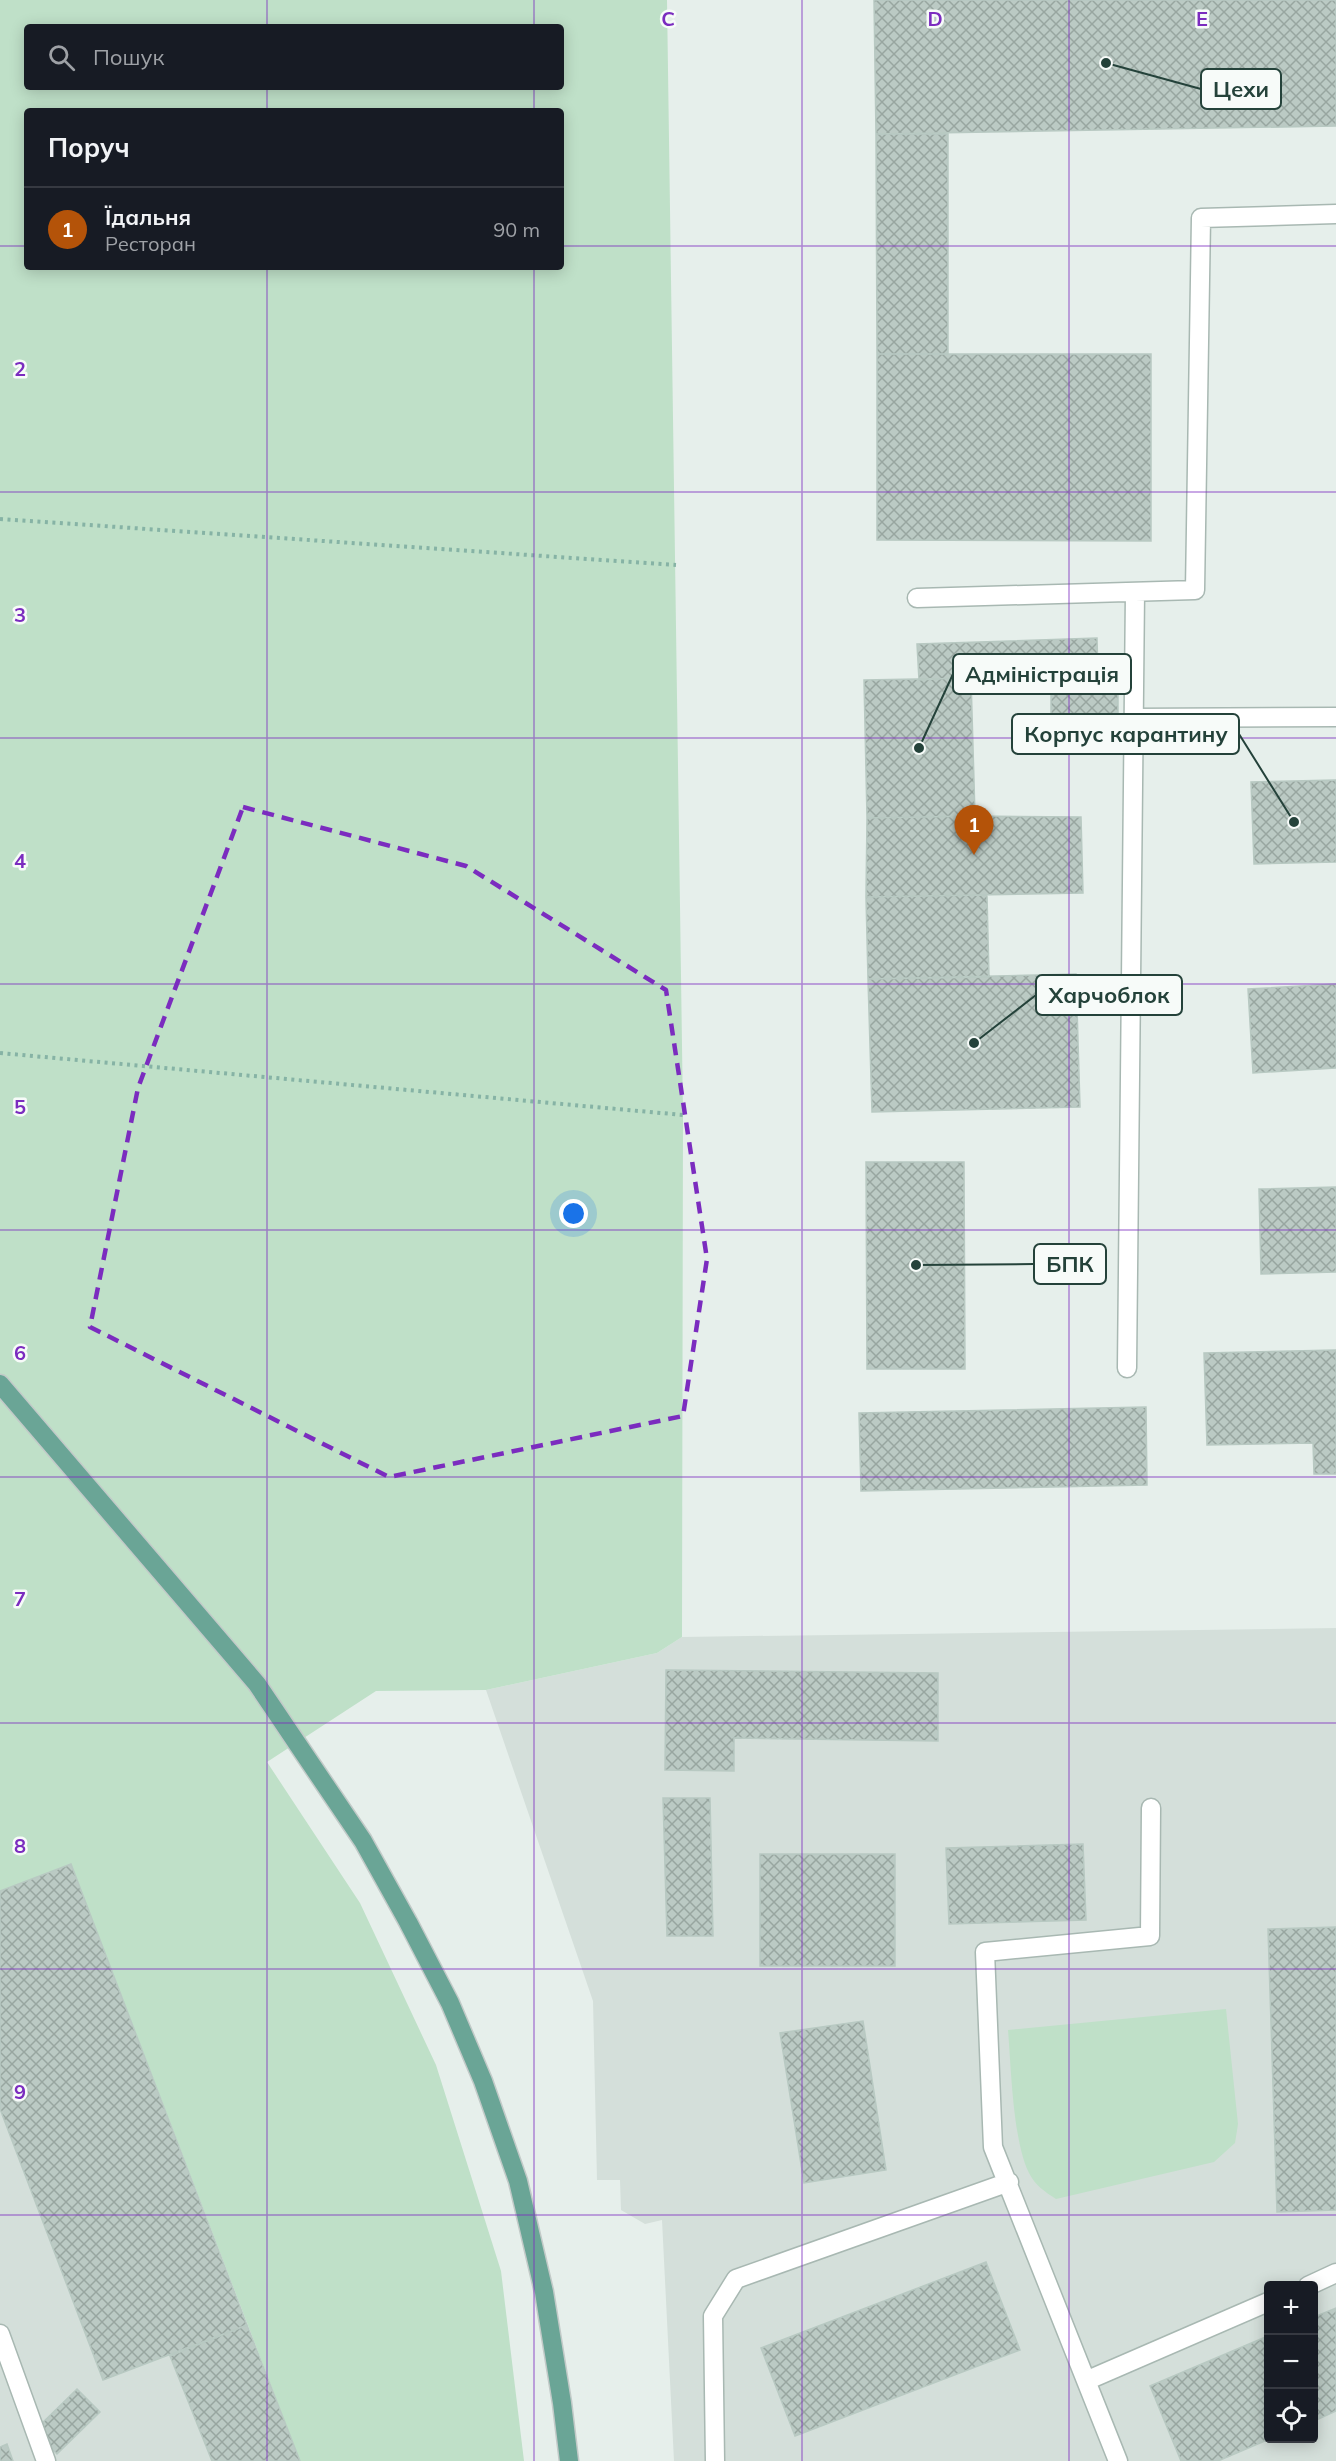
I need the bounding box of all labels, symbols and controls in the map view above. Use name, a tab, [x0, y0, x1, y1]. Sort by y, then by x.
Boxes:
text: C	[661, 6, 675, 31]
text: D	[927, 6, 943, 31]
text: E	[1196, 6, 1208, 31]
search box	[24, 24, 564, 90]
icon: search	[45, 41, 78, 74]
text: Пошук	[93, 43, 164, 71]
callout: Цехи	[1201, 69, 1281, 109]
text: Цехи	[1213, 75, 1269, 103]
text: Поруч	[48, 131, 130, 164]
text: Їдальня	[105, 203, 191, 231]
text: 1	[62, 217, 74, 242]
text: 90 m	[493, 217, 540, 242]
text: Ресторан	[105, 231, 196, 256]
text: 2	[14, 356, 26, 381]
text: 3	[14, 602, 26, 627]
callout: Адміністрація	[953, 654, 1131, 694]
text: Адміністрація	[965, 660, 1119, 688]
callout: Корпус карантину	[1012, 714, 1239, 754]
text: Корпус карантину	[1024, 720, 1228, 748]
pin: 1	[954, 806, 994, 855]
text: 4	[14, 848, 26, 873]
callout: Харчоблок	[1036, 975, 1182, 1015]
text: Харчоблок	[1047, 981, 1170, 1009]
text: 5	[14, 1094, 26, 1119]
your location	[559, 1199, 588, 1228]
callout: БПК	[1034, 1244, 1106, 1284]
text: БПК	[1046, 1250, 1094, 1278]
text: 6	[14, 1340, 26, 1365]
text: 7	[14, 1586, 26, 1611]
text: 8	[14, 1833, 26, 1858]
text: 9	[14, 2079, 26, 2104]
map controls	[1264, 2281, 1318, 2443]
button: +	[1264, 2281, 1318, 2335]
button: −	[1264, 2335, 1318, 2389]
button: locate	[1264, 2389, 1318, 2443]

